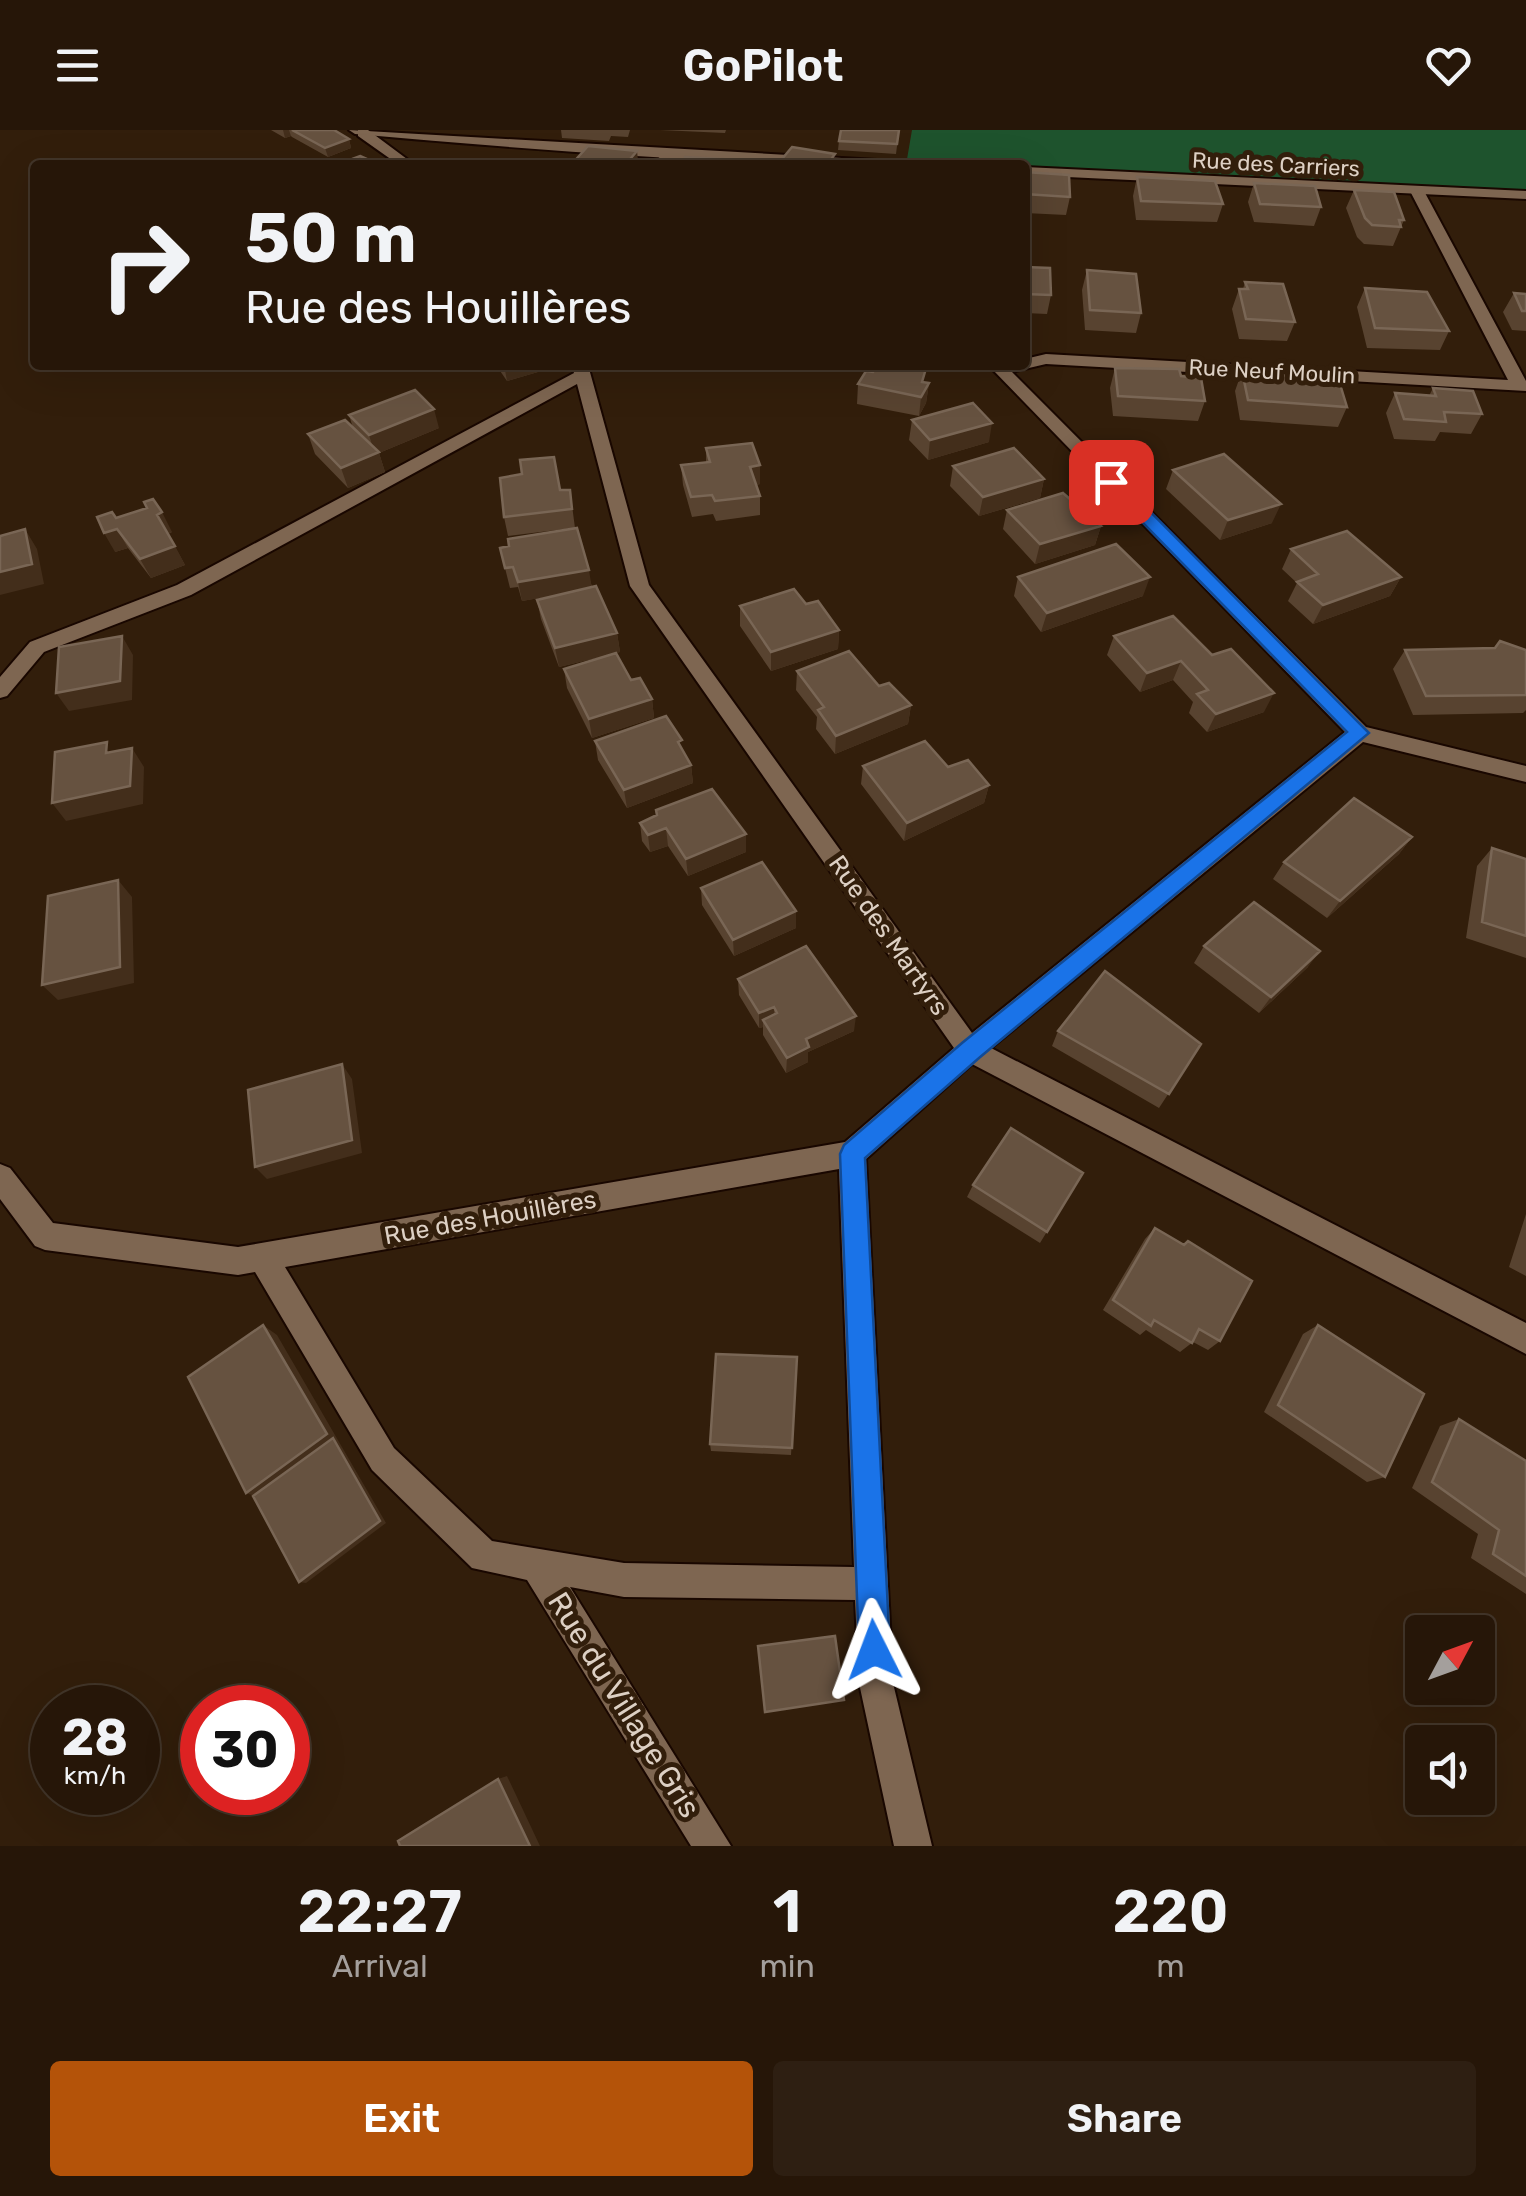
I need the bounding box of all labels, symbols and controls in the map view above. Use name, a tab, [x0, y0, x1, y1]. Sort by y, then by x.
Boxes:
icon: menu	[50, 38, 105, 93]
icon: heart	[1421, 38, 1476, 93]
text: GoPilot	[683, 39, 843, 92]
street label: Rue des Carriers	[1191, 147, 1361, 182]
text: 50 m	[245, 197, 417, 280]
icon: right	[80, 200, 210, 330]
text: Rue des Houillères	[245, 281, 632, 334]
street label: Rue Neuf Moulin	[1188, 354, 1356, 389]
pin	[1069, 440, 1154, 525]
icon: arrive	[1084, 455, 1139, 510]
street label: Rue des Martyrs	[823, 850, 954, 1021]
street label: Rue des Houillères	[382, 1185, 598, 1250]
street label: Rue du Village Gris	[540, 1586, 708, 1824]
position arrow	[822, 1598, 926, 1702]
north arrow	[1405, 1615, 1495, 1705]
map controls	[1405, 1615, 1495, 1815]
speed limit sign: 30	[180, 1685, 310, 1815]
text: 28	[62, 1708, 128, 1768]
button: sound	[1405, 1725, 1495, 1815]
text: km/h	[64, 1761, 126, 1790]
text: 22:27	[297, 1876, 462, 1947]
text: 1	[773, 1876, 802, 1947]
text: 220	[1112, 1876, 1229, 1947]
text: Arrival	[332, 1947, 428, 1985]
text: min	[759, 1947, 815, 1985]
text: m	[1156, 1947, 1185, 1985]
button: Exit	[50, 2061, 753, 2176]
button: Share	[773, 2061, 1476, 2176]

